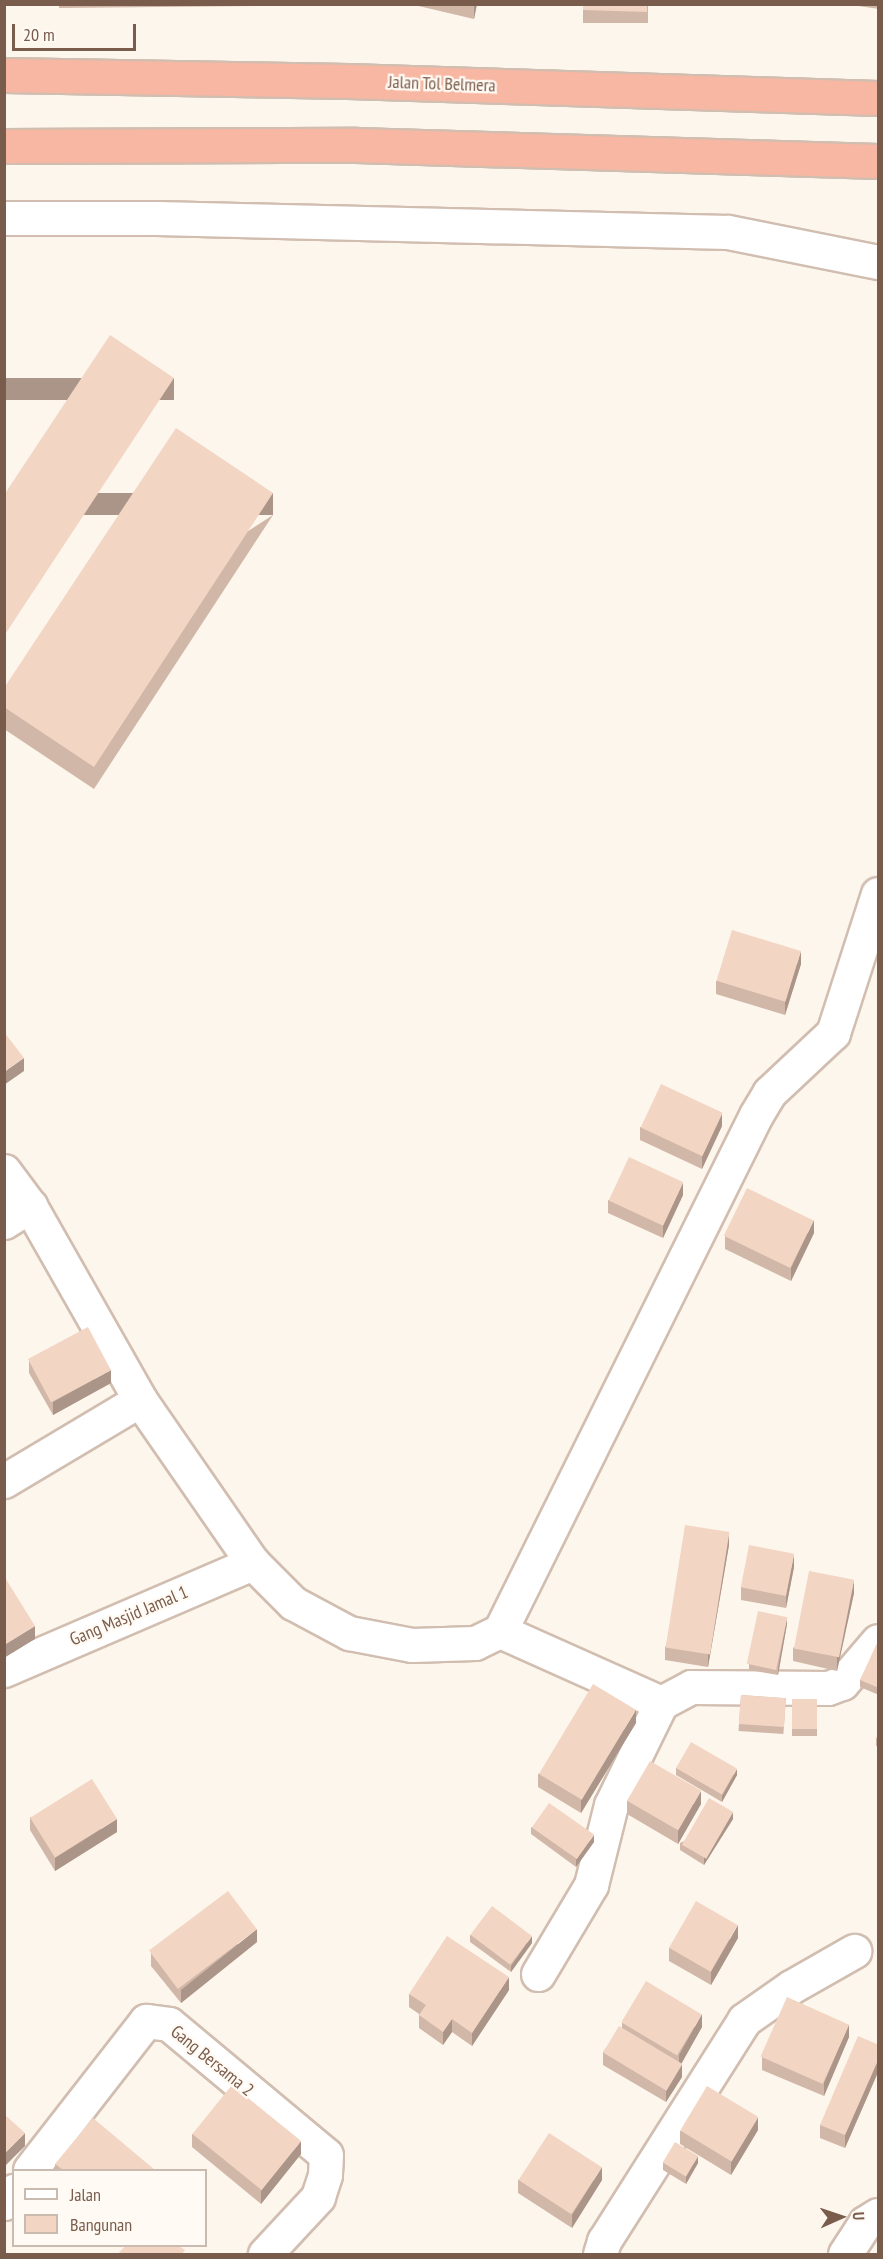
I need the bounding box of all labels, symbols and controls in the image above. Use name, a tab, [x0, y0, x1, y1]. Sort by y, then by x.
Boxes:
scale bar	[15, 12, 140, 50]
text: 20 m	[23, 23, 55, 46]
street label: Jalan Tol Belmera	[388, 71, 496, 97]
street label: Gang Masjid Jamal 1	[67, 1581, 191, 1651]
street label: Gang Bersama 2	[166, 2021, 258, 2101]
legend	[12, 2169, 207, 2247]
text: Jalan	[70, 2183, 101, 2206]
north arrow	[811, 2187, 871, 2247]
text: U	[849, 2211, 869, 2221]
text: Bangunan	[70, 2213, 132, 2236]

